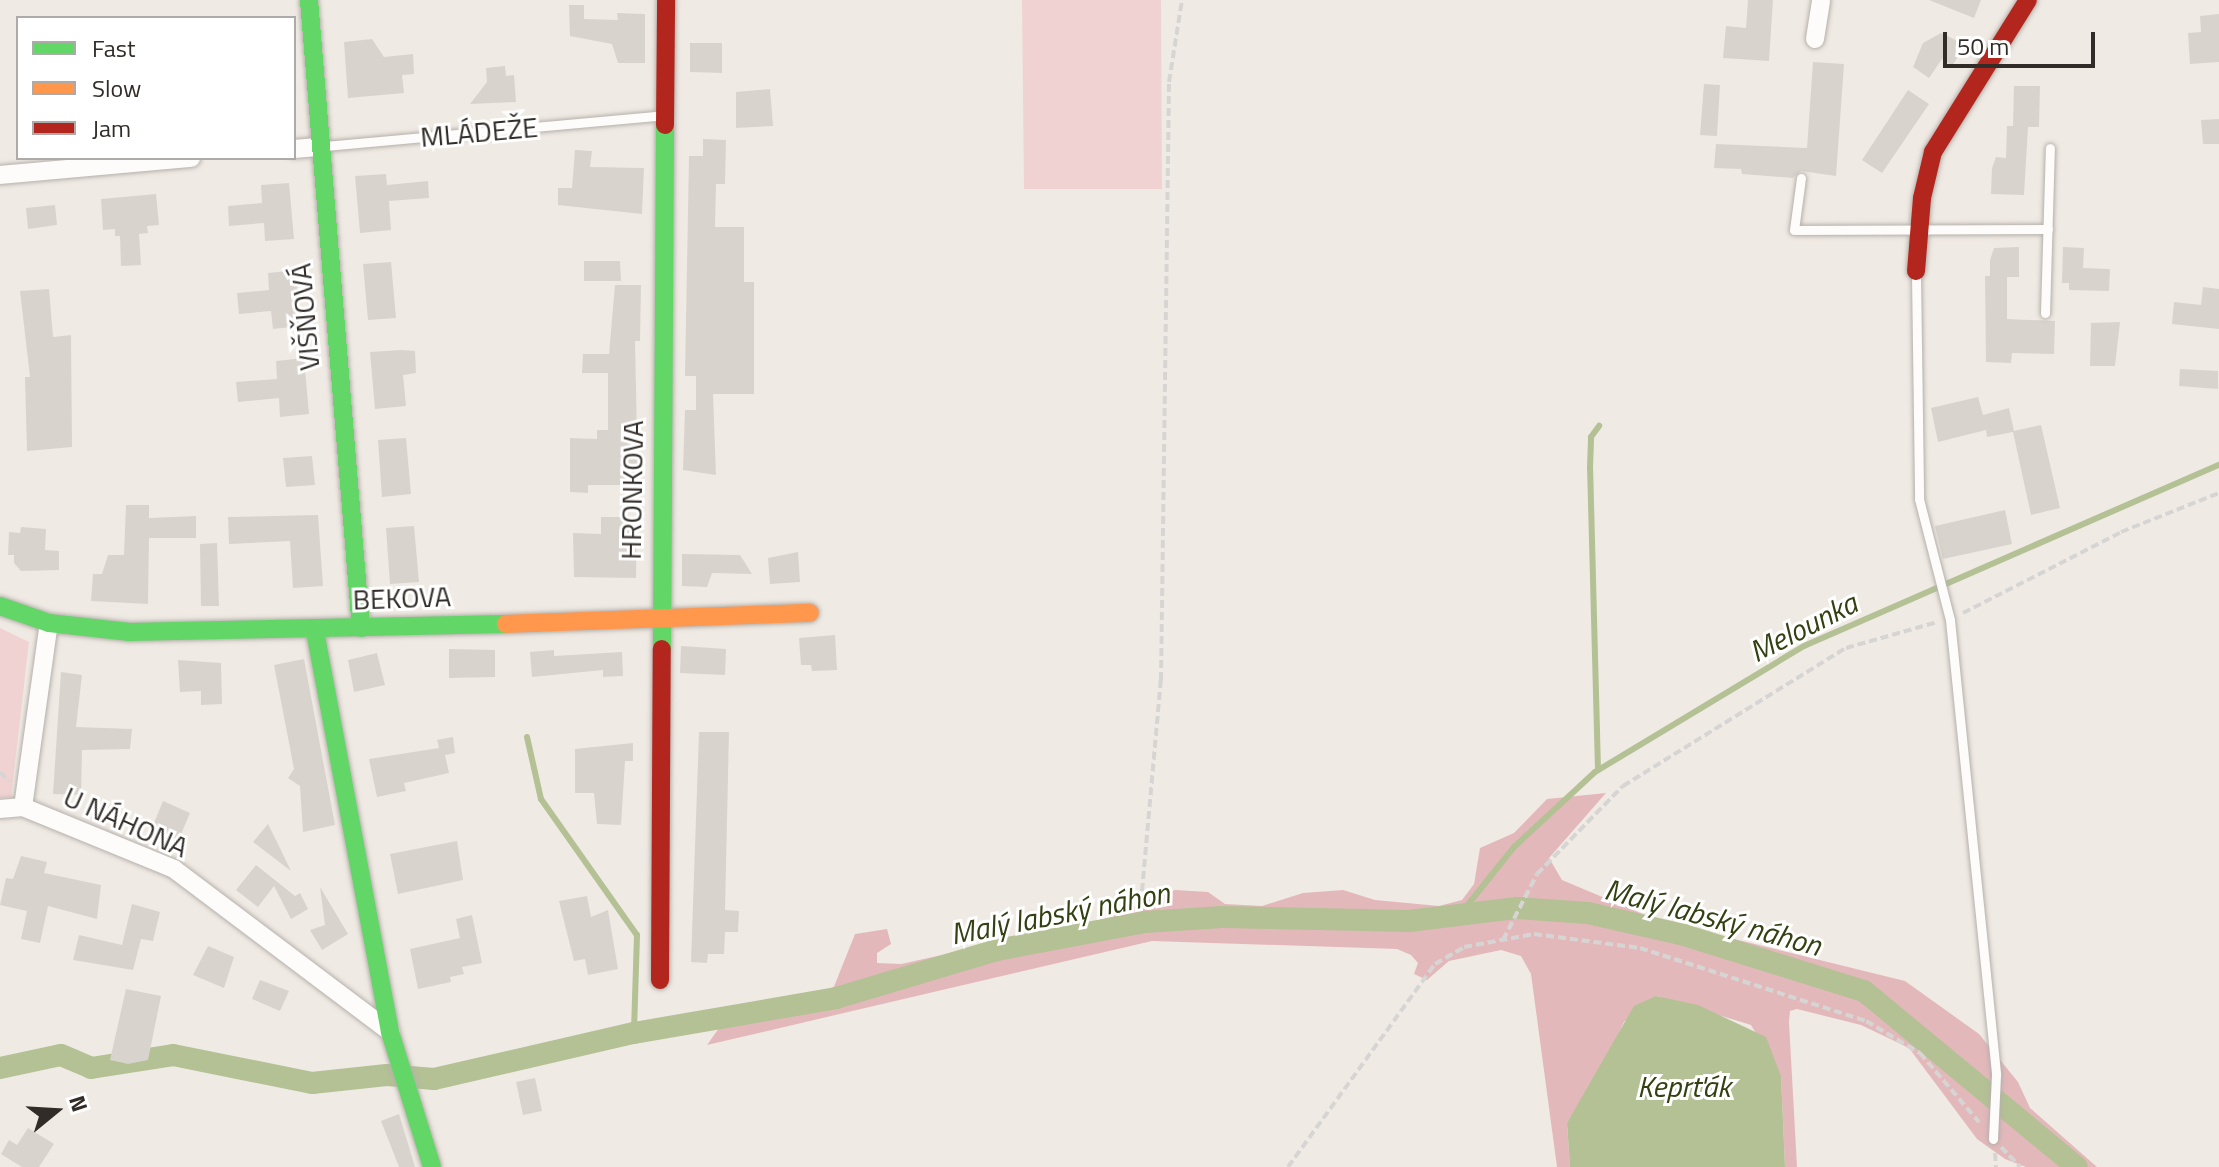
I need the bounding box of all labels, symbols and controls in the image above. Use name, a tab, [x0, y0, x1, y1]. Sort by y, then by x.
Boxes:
legend	[16, 16, 296, 160]
scale bar	[1947, 16, 2099, 66]
text: 50 m	[1957, 28, 2009, 64]
text: Fast	[92, 30, 135, 66]
text: Slow	[92, 70, 141, 106]
text: Jam	[92, 110, 131, 146]
street label: MLÁDEŽE	[419, 110, 539, 154]
street label: VIŠŇOVÁ	[284, 262, 326, 372]
street label: HRONKOVA	[614, 420, 650, 560]
street label: BEKOVA	[352, 579, 452, 617]
water label: Melounka	[1743, 585, 1863, 669]
street label: U NÁHONA	[59, 780, 193, 864]
water label: Malý labský náhon	[1601, 871, 1825, 963]
water label: Malý labský náhon	[947, 874, 1173, 952]
water label: Keprťák	[1637, 1068, 1731, 1104]
north arrow	[16, 1071, 96, 1151]
text: N	[60, 1091, 97, 1116]

